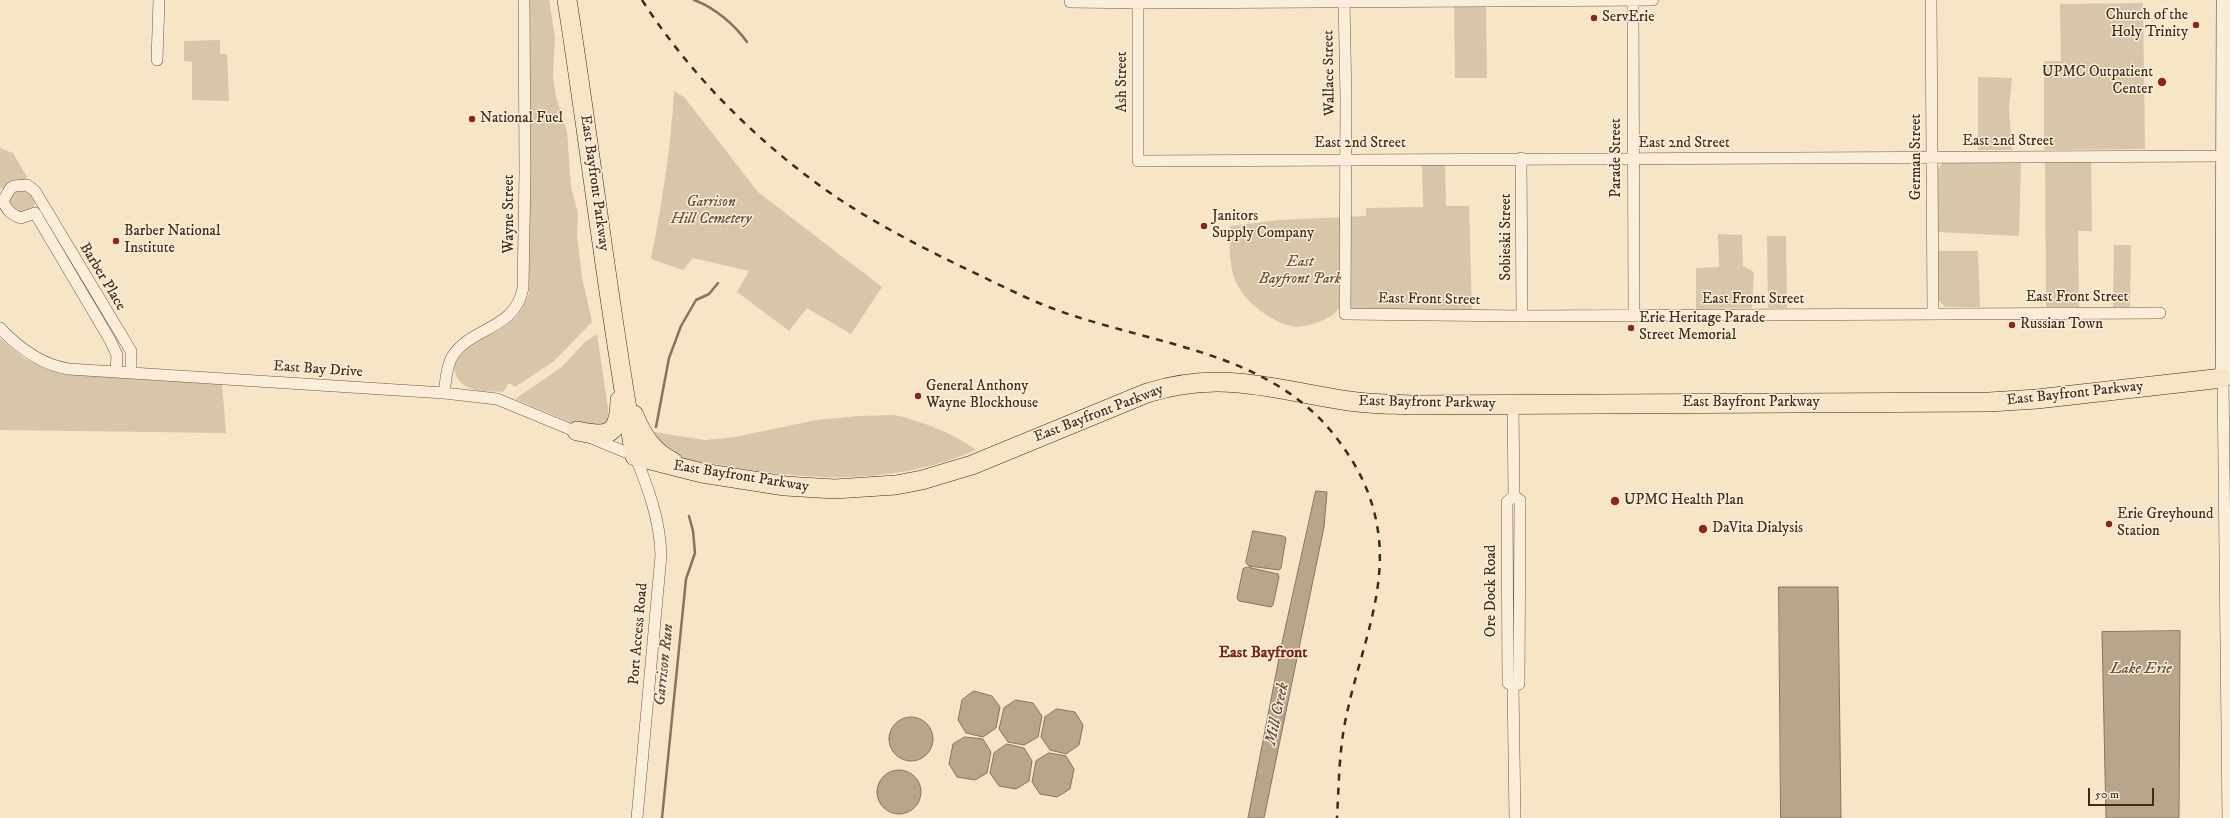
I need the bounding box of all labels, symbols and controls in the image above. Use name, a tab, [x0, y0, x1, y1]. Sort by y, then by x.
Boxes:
place label: Church of the Holy Trinity	[2106, 7, 2188, 42]
place label: ServErie	[1602, 9, 1654, 27]
marker: ServErie	[1589, 13, 1599, 23]
marker: Church of the Holy Trinity	[2191, 20, 2201, 30]
street label: Wallace Street	[1320, 30, 1340, 116]
street label: Ash Street	[1114, 51, 1132, 113]
place label: UPMC Outpatient Center	[2042, 64, 2153, 99]
marker: UPMC Outpatient Center	[2156, 76, 2168, 88]
place label: National Fuel	[480, 110, 563, 128]
marker: National Fuel	[467, 114, 477, 124]
street label: East Bayfront Parkway	[576, 114, 612, 252]
street label: German Street	[1908, 114, 1926, 200]
street label: Parade Street	[1608, 118, 1626, 198]
street label: East 2nd Street	[1962, 133, 2054, 151]
street label: East 2nd Street	[1314, 135, 1406, 153]
street label: East 2nd Street	[1638, 135, 1730, 153]
street label: Wayne Street	[501, 175, 519, 253]
street label: Sobieski Street	[1498, 193, 1516, 281]
park label: Garrison Hill Cemetery	[671, 194, 751, 229]
place label: Janitors Supply Company	[1212, 208, 1314, 243]
marker: Janitors Supply Company	[1199, 221, 1209, 231]
place label: Barber National Institute	[124, 223, 220, 258]
marker: Barber National Institute	[111, 236, 121, 246]
street label: Barber Place	[75, 240, 129, 314]
park label: East Bayfront Park	[1259, 254, 1341, 289]
street label: East Front Street	[2026, 289, 2128, 307]
street label: East Front Street	[1378, 290, 1480, 310]
street label: East Front Street	[1702, 291, 1804, 309]
place label: Erie Heritage Parade Street Memorial	[1639, 310, 1765, 345]
place label: Russian Town	[2020, 316, 2103, 334]
marker: Russian Town	[2007, 320, 2017, 330]
marker: Erie Heritage Parade Street Memorial	[1626, 323, 1636, 333]
street label: East Bay Drive	[273, 358, 363, 382]
place label: General Anthony Wayne Blockhouse	[926, 378, 1038, 413]
street label: East Bayfront Parkway	[2006, 378, 2144, 410]
street label: East Bayfront Parkway	[1032, 381, 1166, 447]
marker: General Anthony Wayne Blockhouse	[913, 391, 923, 401]
street label: East Bayfront Parkway	[1358, 393, 1496, 413]
street label: East Bayfront Parkway	[1682, 394, 1820, 412]
street label: East Bayfront Parkway	[672, 457, 810, 497]
place label: UPMC Health Plan	[1624, 492, 1744, 510]
marker: UPMC Health Plan	[1609, 495, 1621, 507]
place label: Erie Greyhound Station	[2117, 506, 2213, 541]
marker: Erie Greyhound Station	[2104, 519, 2114, 529]
place label: DaVita Dialysis	[1712, 520, 1803, 538]
marker: DaVita Dialysis	[1697, 523, 1709, 535]
street label: Ore Dock Road	[1483, 545, 1501, 637]
street label: Port Access Road	[626, 582, 652, 686]
water label: Garrison Run	[651, 623, 679, 707]
district label: East Bayfront	[1219, 644, 1307, 664]
water label: Lake Erie	[2110, 660, 2172, 680]
water label: Mill Creek	[1262, 681, 1294, 747]
scale bar	[2090, 780, 2156, 806]
text: 50 m	[2095, 787, 2119, 802]

